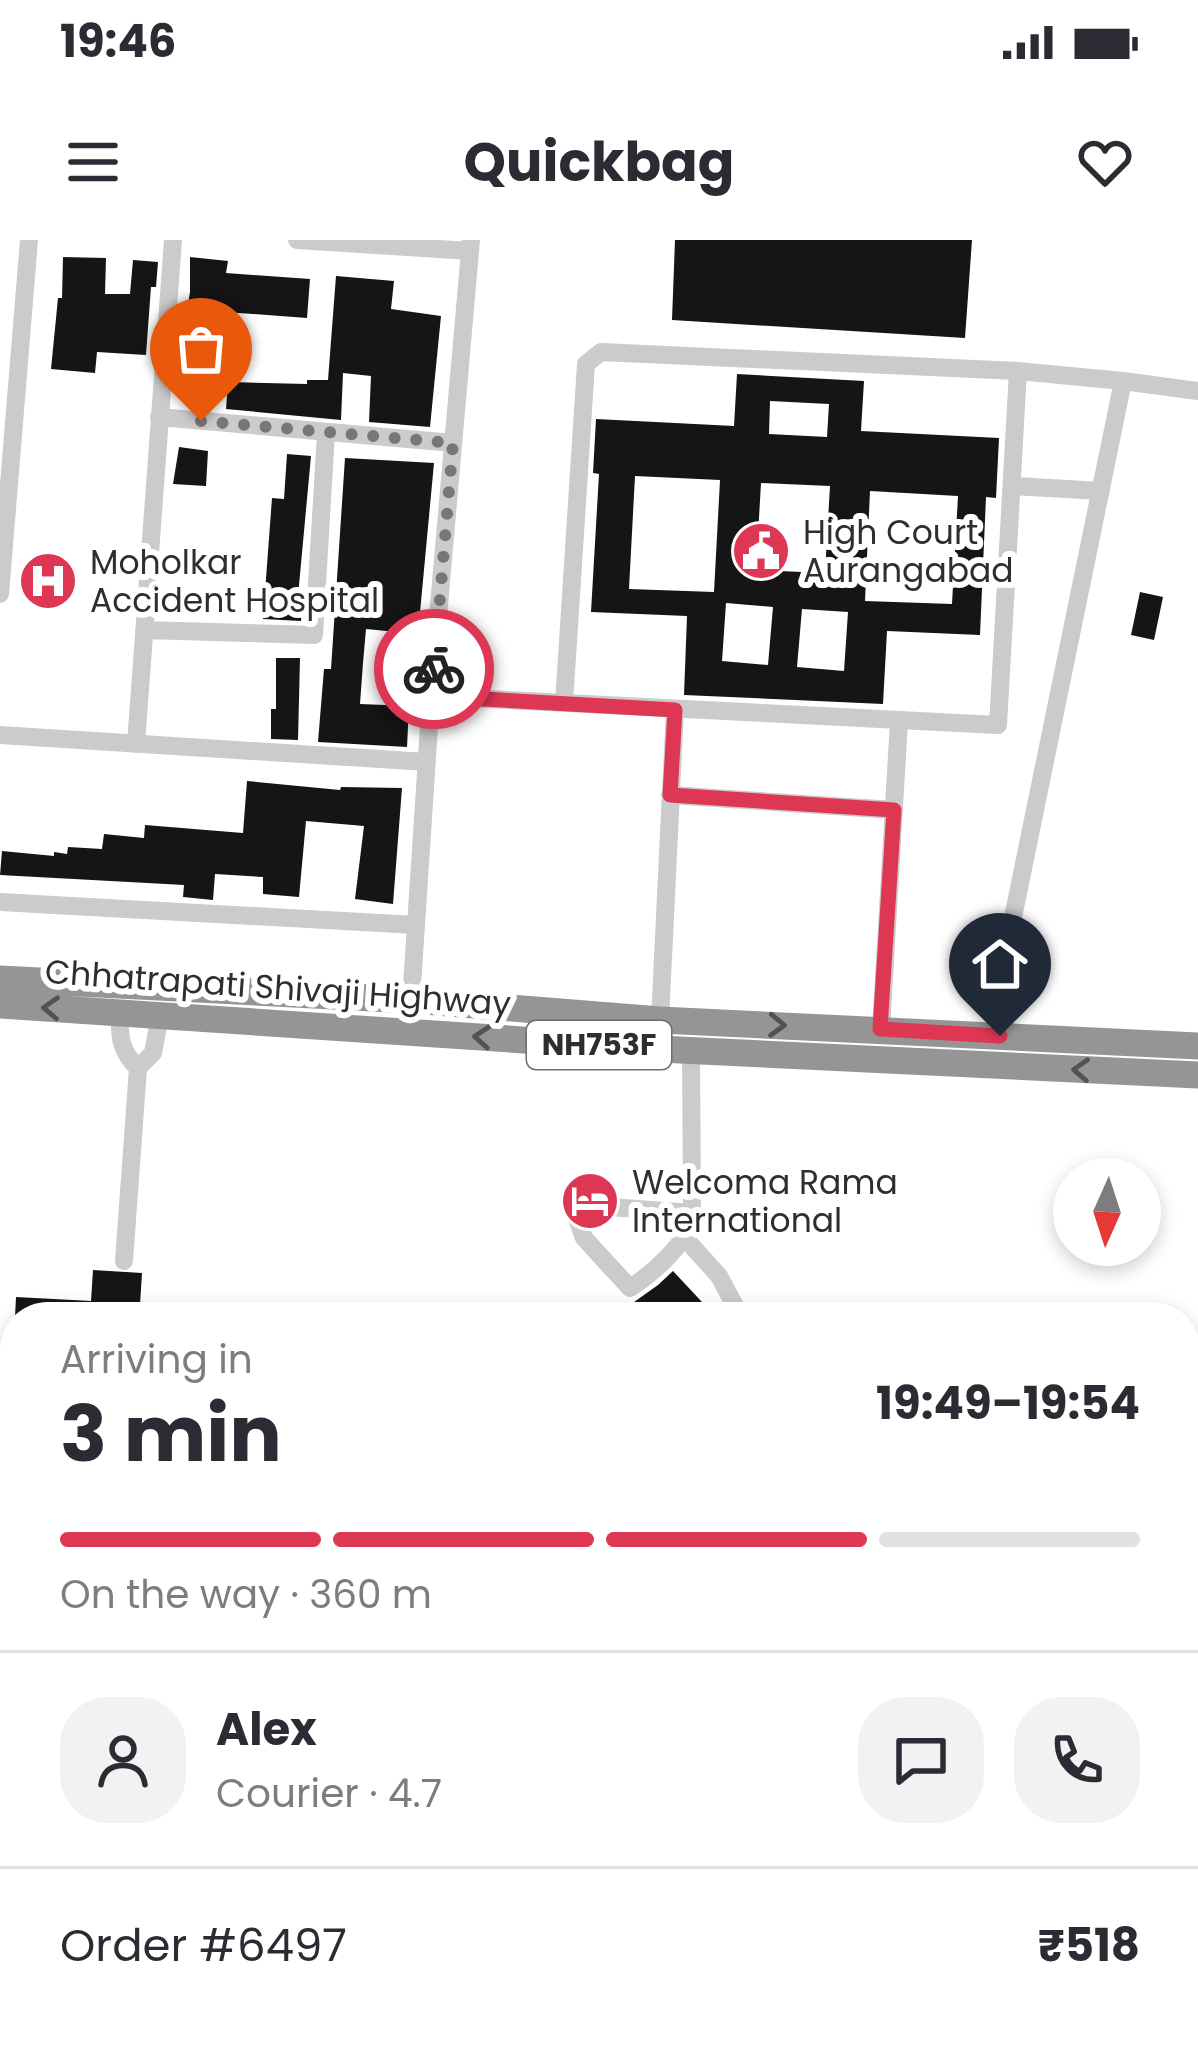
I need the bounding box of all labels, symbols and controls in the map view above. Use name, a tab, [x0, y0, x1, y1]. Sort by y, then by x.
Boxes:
text: 19:46	[60, 10, 177, 73]
text: Quickbag	[464, 124, 734, 200]
icon: menu	[60, 129, 126, 195]
icon: heart	[1072, 129, 1138, 195]
pin	[150, 298, 252, 421]
icon: bag	[168, 316, 234, 382]
place label: High Court Aurangabad	[803, 509, 1014, 594]
public building icon: High Court Aurangabad	[730, 520, 792, 582]
place label: Moholkar Accident Hospital	[90, 539, 379, 624]
hospital icon: Moholkar Accident Hospital	[17, 550, 79, 612]
courier	[374, 609, 494, 729]
icon: bike	[401, 636, 467, 702]
pin	[949, 913, 1051, 1036]
icon: home	[967, 931, 1033, 997]
street label: Chhatrapati Shivaji Highway	[43, 948, 513, 1027]
one-way arrow	[41, 996, 60, 1022]
one-way arrow	[768, 1012, 787, 1038]
road number: NH753F	[527, 1021, 671, 1069]
one-way arrow	[472, 1024, 491, 1050]
one-way arrow	[1071, 1057, 1090, 1083]
north arrow	[1053, 1158, 1161, 1266]
map controls	[1053, 1158, 1161, 1266]
place label: Welcoma Rama International	[632, 1159, 898, 1244]
hotel icon: Welcoma Rama International	[559, 1170, 621, 1232]
text: Arriving in	[60, 1332, 253, 1387]
text: 19:49–19:54	[876, 1372, 1140, 1435]
text: 3 min	[60, 1379, 282, 1488]
text: On the way · 360 m	[60, 1567, 432, 1622]
button: person	[60, 1697, 186, 1823]
button: chat	[858, 1697, 984, 1823]
button: phone	[1014, 1697, 1140, 1823]
text: Alex	[216, 1698, 317, 1761]
text: Courier · 4.7	[216, 1766, 442, 1821]
text: Order #6497	[60, 1914, 347, 1977]
text: ₹518	[1038, 1914, 1140, 1977]

